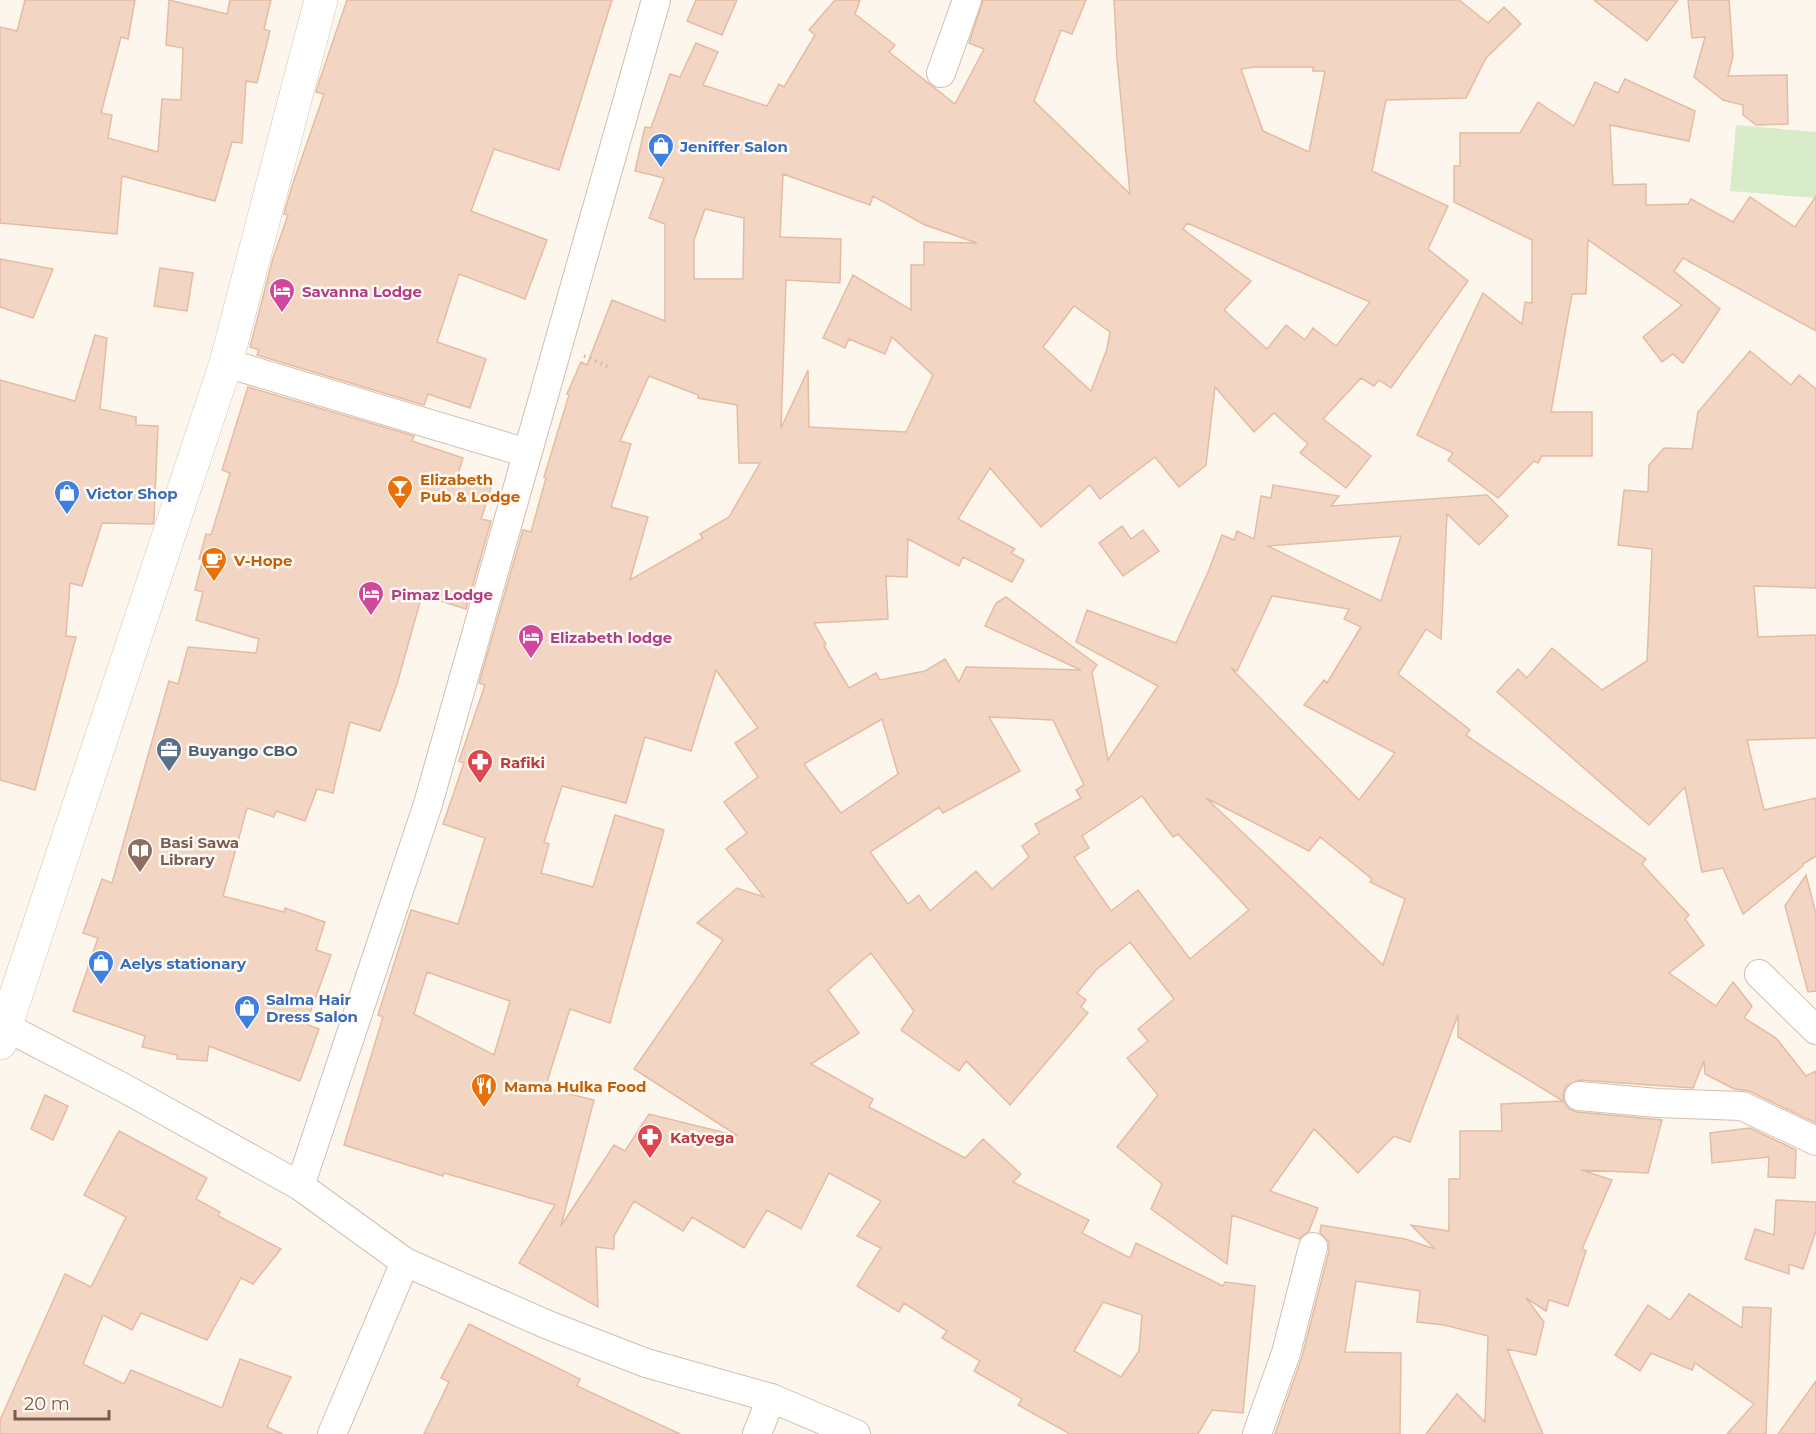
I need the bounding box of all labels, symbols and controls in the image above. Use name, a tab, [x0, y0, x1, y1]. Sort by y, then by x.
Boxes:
shop icon: Jeniffer Salon	[646, 131, 676, 169]
place label: Jeniffer Salon	[679, 137, 788, 156]
hotel icon: Savanna Lodge	[267, 276, 297, 314]
place label: Savanna Lodge	[302, 282, 422, 301]
place label: Elizabeth Pub & Lodge	[420, 470, 520, 506]
bar icon: Elizabeth Pub & Lodge	[385, 473, 415, 511]
shop icon: Victor Shop	[52, 478, 82, 516]
place label: Victor Shop	[85, 484, 178, 503]
cafe icon: V-Hope	[199, 545, 229, 583]
place label: V-Hope	[233, 551, 292, 570]
hotel icon: Pimaz Lodge	[356, 579, 386, 617]
place label: Pimaz Lodge	[391, 585, 493, 604]
hotel icon: Elizabeth lodge	[516, 622, 546, 660]
place label: Elizabeth lodge	[550, 628, 672, 647]
office icon: Buyango CBO	[154, 735, 184, 773]
place label: Buyango CBO	[188, 741, 298, 760]
pharmacy icon: Rafiki	[465, 747, 495, 785]
place label: Rafiki	[500, 753, 545, 772]
place label: Basi Sawa Library	[160, 833, 239, 869]
library icon: Basi Sawa Library	[125, 836, 155, 874]
shop icon: Aelys stationary	[86, 948, 116, 986]
place label: Aelys stationary	[119, 954, 247, 973]
place label: Salma Hair Dress Salon	[266, 990, 358, 1026]
shop icon: Salma Hair Dress Salon	[232, 993, 262, 1031]
restaurant icon: Mama Hulka Food	[469, 1071, 499, 1109]
place label: Mama Hulka Food	[504, 1077, 646, 1096]
pharmacy icon: Katyega	[635, 1122, 665, 1160]
place label: Katyega	[670, 1128, 734, 1147]
scale bar	[15, 1383, 110, 1421]
text: 20 m	[24, 1393, 70, 1415]

